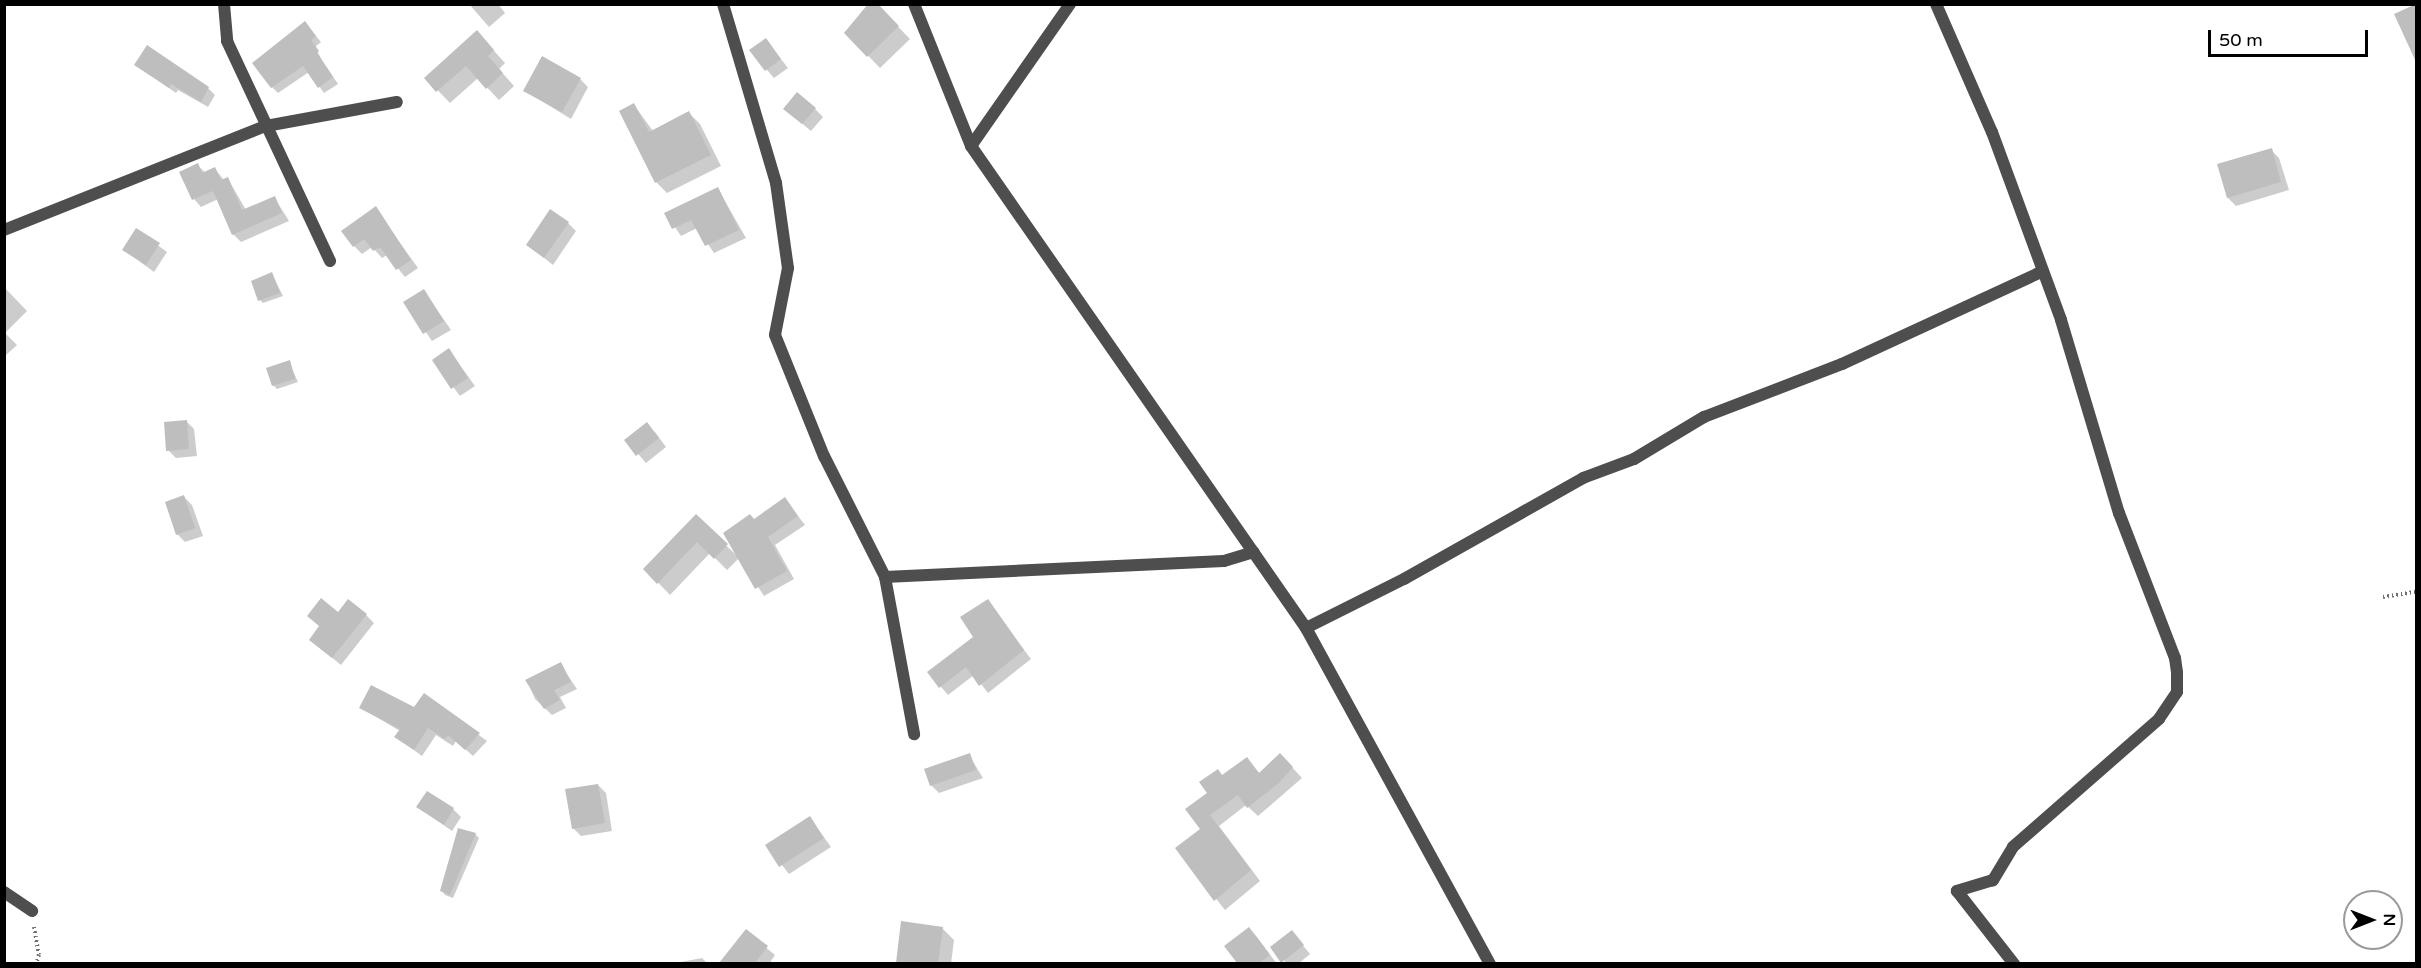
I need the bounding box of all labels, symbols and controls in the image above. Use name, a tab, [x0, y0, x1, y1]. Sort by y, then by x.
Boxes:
scale bar	[2211, 18, 2372, 56]
text: 50 m	[2219, 29, 2263, 51]
north arrow	[2343, 890, 2403, 950]
text: N	[2379, 914, 2399, 926]

